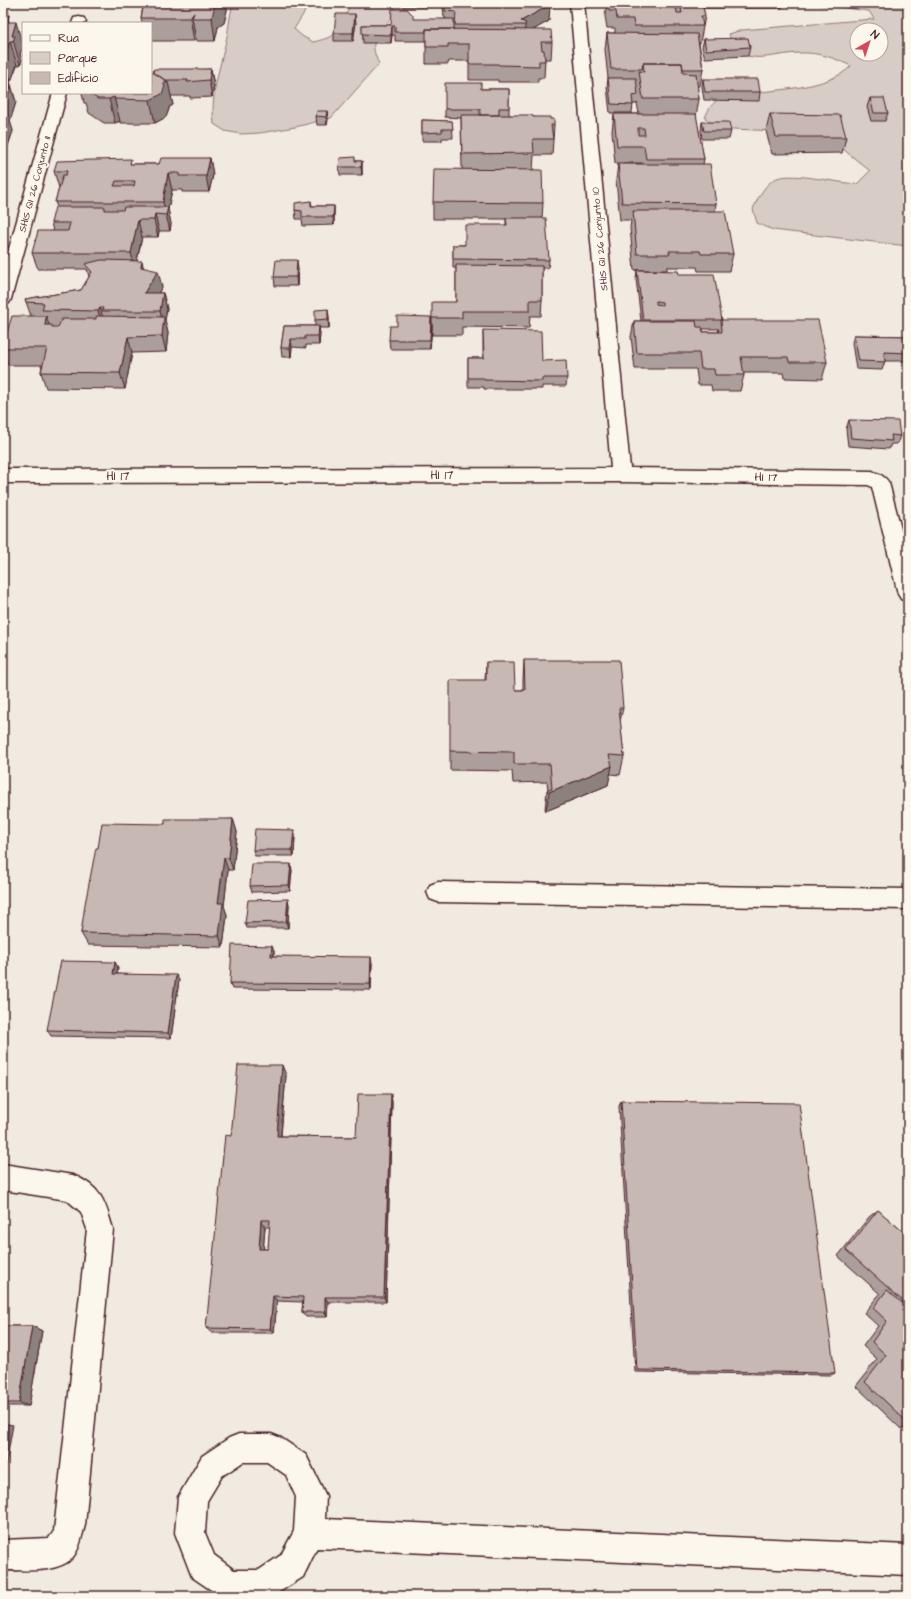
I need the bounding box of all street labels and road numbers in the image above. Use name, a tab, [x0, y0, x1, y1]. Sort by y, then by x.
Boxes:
street label: SHIS QI 26 Conjunto 11	[15, 134, 55, 234]
street label: SHIS QI 26 Conjunto 10	[588, 187, 611, 291]
street label: HI 17	[431, 467, 454, 484]
street label: HI 17	[107, 468, 130, 485]
street label: HI 17	[754, 469, 778, 486]

